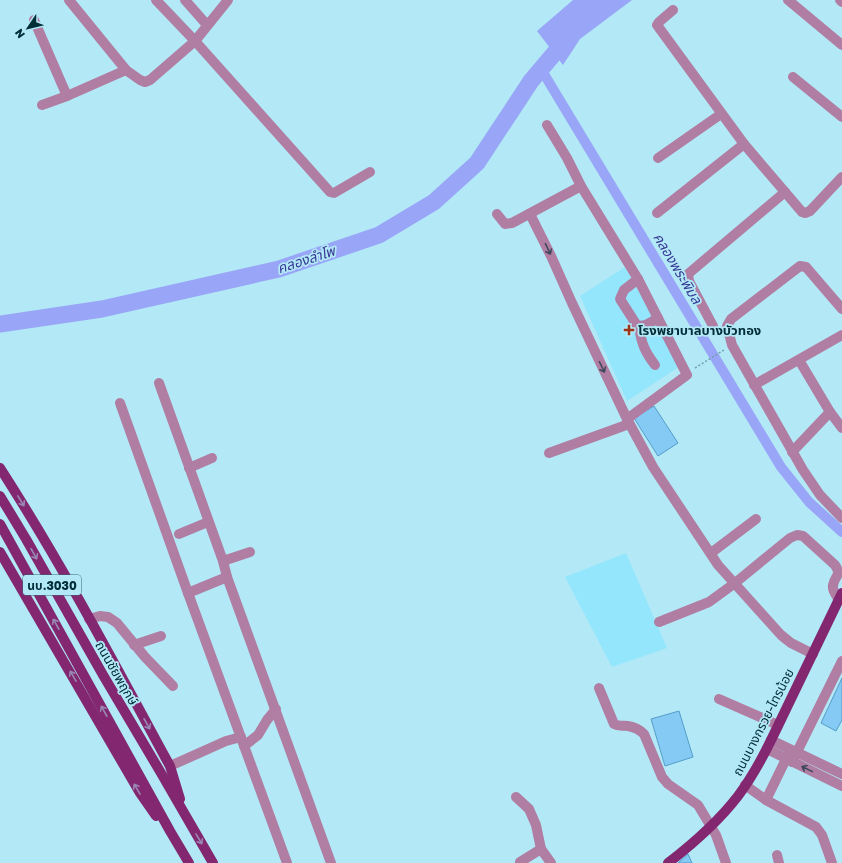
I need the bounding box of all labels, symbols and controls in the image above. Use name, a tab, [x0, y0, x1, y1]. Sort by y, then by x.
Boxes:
north arrow	[8, 8, 48, 48]
text: N	[12, 27, 27, 41]
water label: คลองพระพิมล	[650, 229, 706, 307]
water label: คลองลำโพ	[275, 241, 339, 276]
one-way arrow	[545, 242, 552, 254]
place label: โรงพยาบาลบางบัวทอง	[638, 322, 761, 338]
marker: โรงพยาบาลบางบัวทอง	[623, 324, 635, 336]
one-way arrow	[599, 360, 606, 372]
one-way arrow	[17, 495, 25, 506]
one-way arrow	[31, 547, 39, 559]
road number: นบ.3030	[23, 575, 81, 595]
one-way arrow	[52, 618, 59, 630]
street label: ถนนชัยพฤกษ์	[92, 638, 142, 708]
street label: ถนนบางกรวย-ไทรน้อย	[729, 666, 797, 778]
one-way arrow	[68, 670, 76, 682]
one-way arrow	[100, 705, 107, 717]
one-way arrow	[143, 717, 151, 729]
one-way arrow	[801, 765, 813, 772]
one-way arrow	[133, 783, 141, 795]
one-way arrow	[195, 833, 203, 845]

